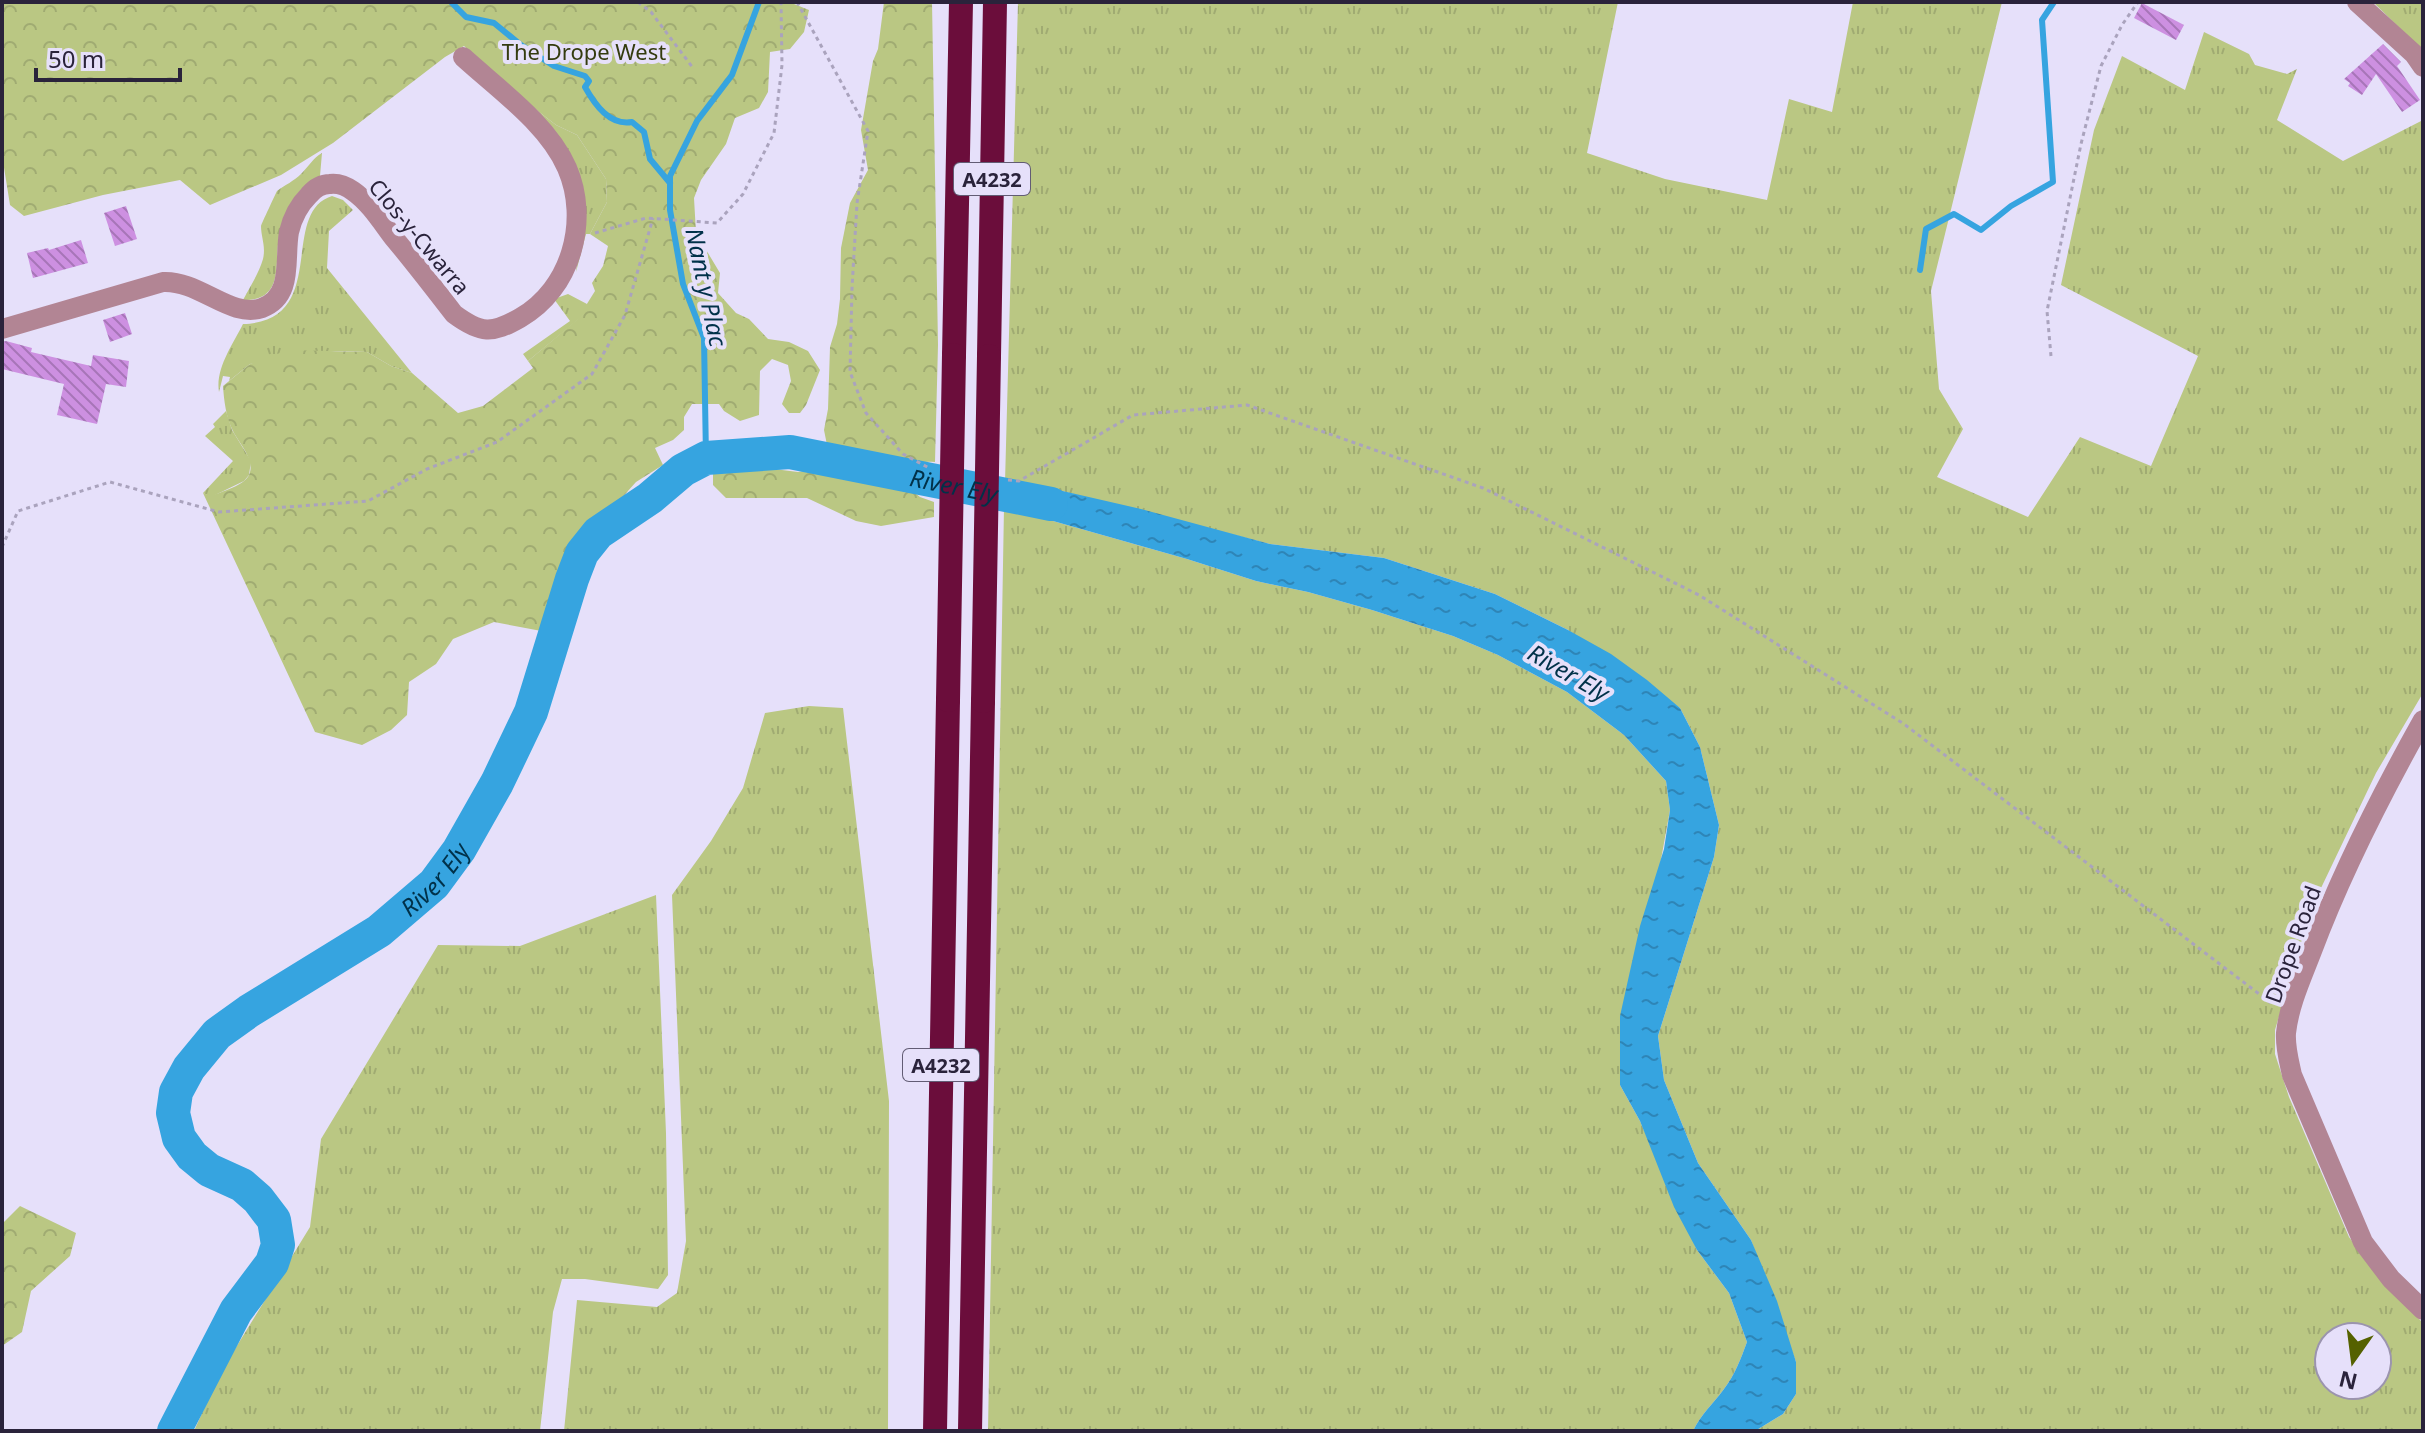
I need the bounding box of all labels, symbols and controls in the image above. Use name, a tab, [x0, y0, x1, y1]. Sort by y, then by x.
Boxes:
scale bar	[36, 32, 180, 82]
park label: The Drope West	[502, 36, 666, 66]
text: 50 m	[48, 42, 104, 75]
road number: A4232	[954, 163, 1030, 195]
street label: Clos-y-Cwarra	[363, 172, 477, 300]
water label: Nant y Plac	[678, 225, 736, 350]
water label: River Ely	[907, 460, 1002, 510]
water label: River Ely	[1522, 636, 1617, 709]
water label: River Ely	[392, 835, 477, 923]
street label: Drope Road	[2257, 881, 2327, 1007]
road number: A4232	[903, 1049, 979, 1081]
north arrow	[2313, 1321, 2393, 1401]
text: N	[2336, 1365, 2360, 1398]

